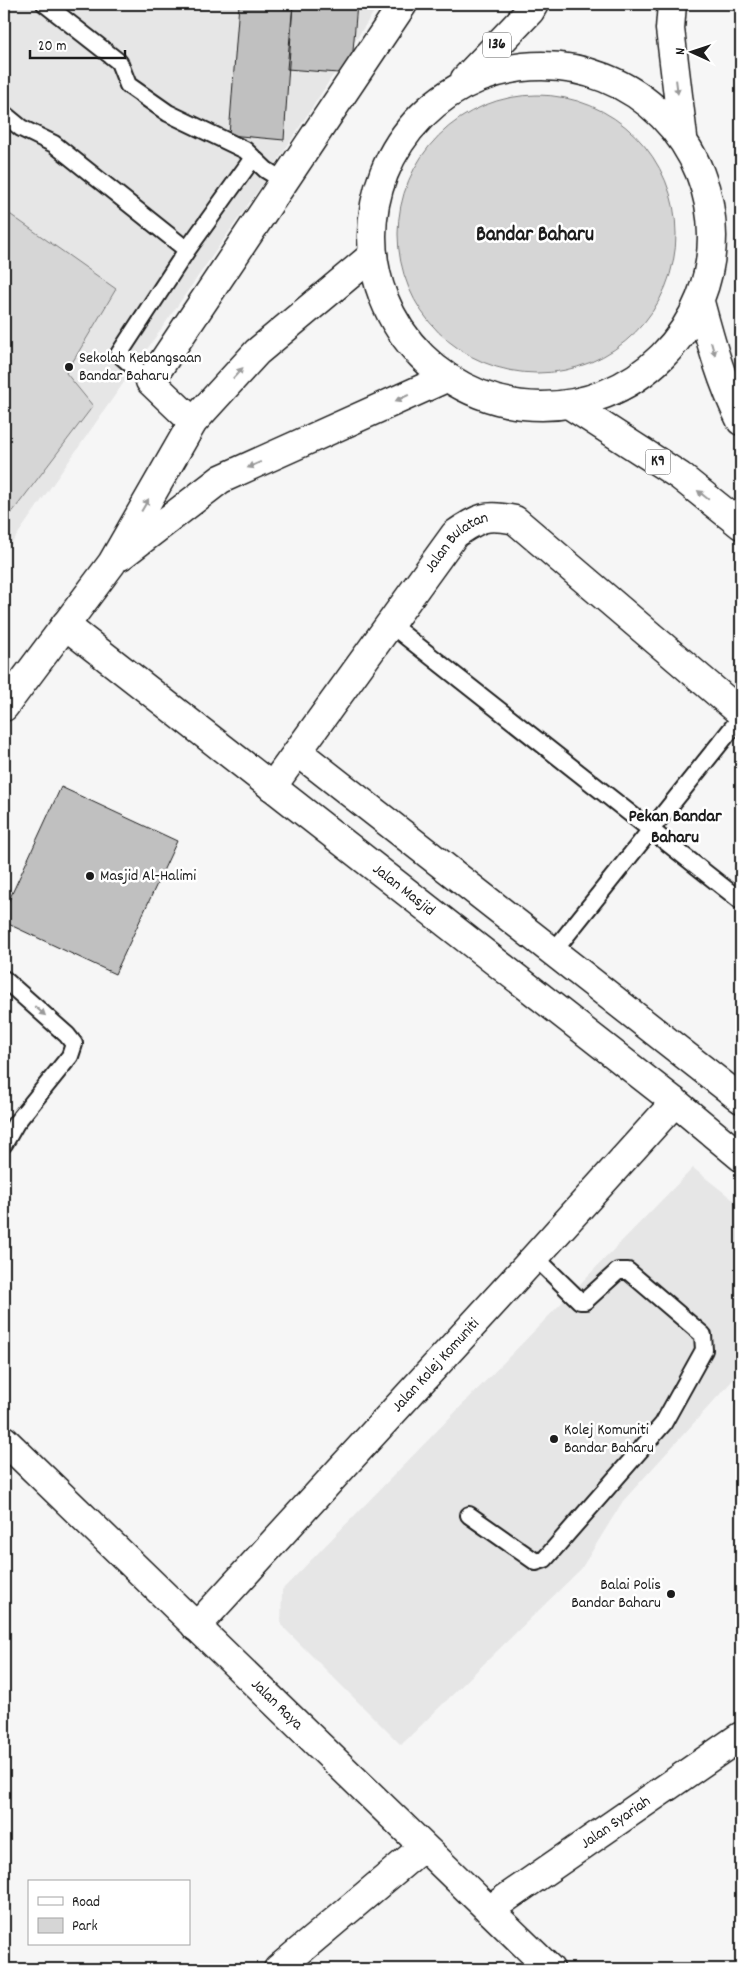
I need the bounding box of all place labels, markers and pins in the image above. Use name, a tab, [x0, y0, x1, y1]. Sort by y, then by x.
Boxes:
place label: Sekolah Kebangsaan Bandar Baharu	[79, 347, 201, 388]
marker: Sekolah Kebangsaan Bandar Baharu	[63, 361, 75, 373]
place label: Masjid Al-Halimi	[100, 865, 196, 888]
marker: Masjid Al-Halimi	[84, 870, 96, 882]
place label: Kolej Komuniti Bandar Baharu	[564, 1419, 654, 1460]
marker: Kolej Komuniti Bandar Baharu	[548, 1433, 560, 1445]
place label: Balai Polis Bandar Baharu	[571, 1574, 661, 1615]
marker: Balai Polis Bandar Baharu	[665, 1588, 677, 1600]

